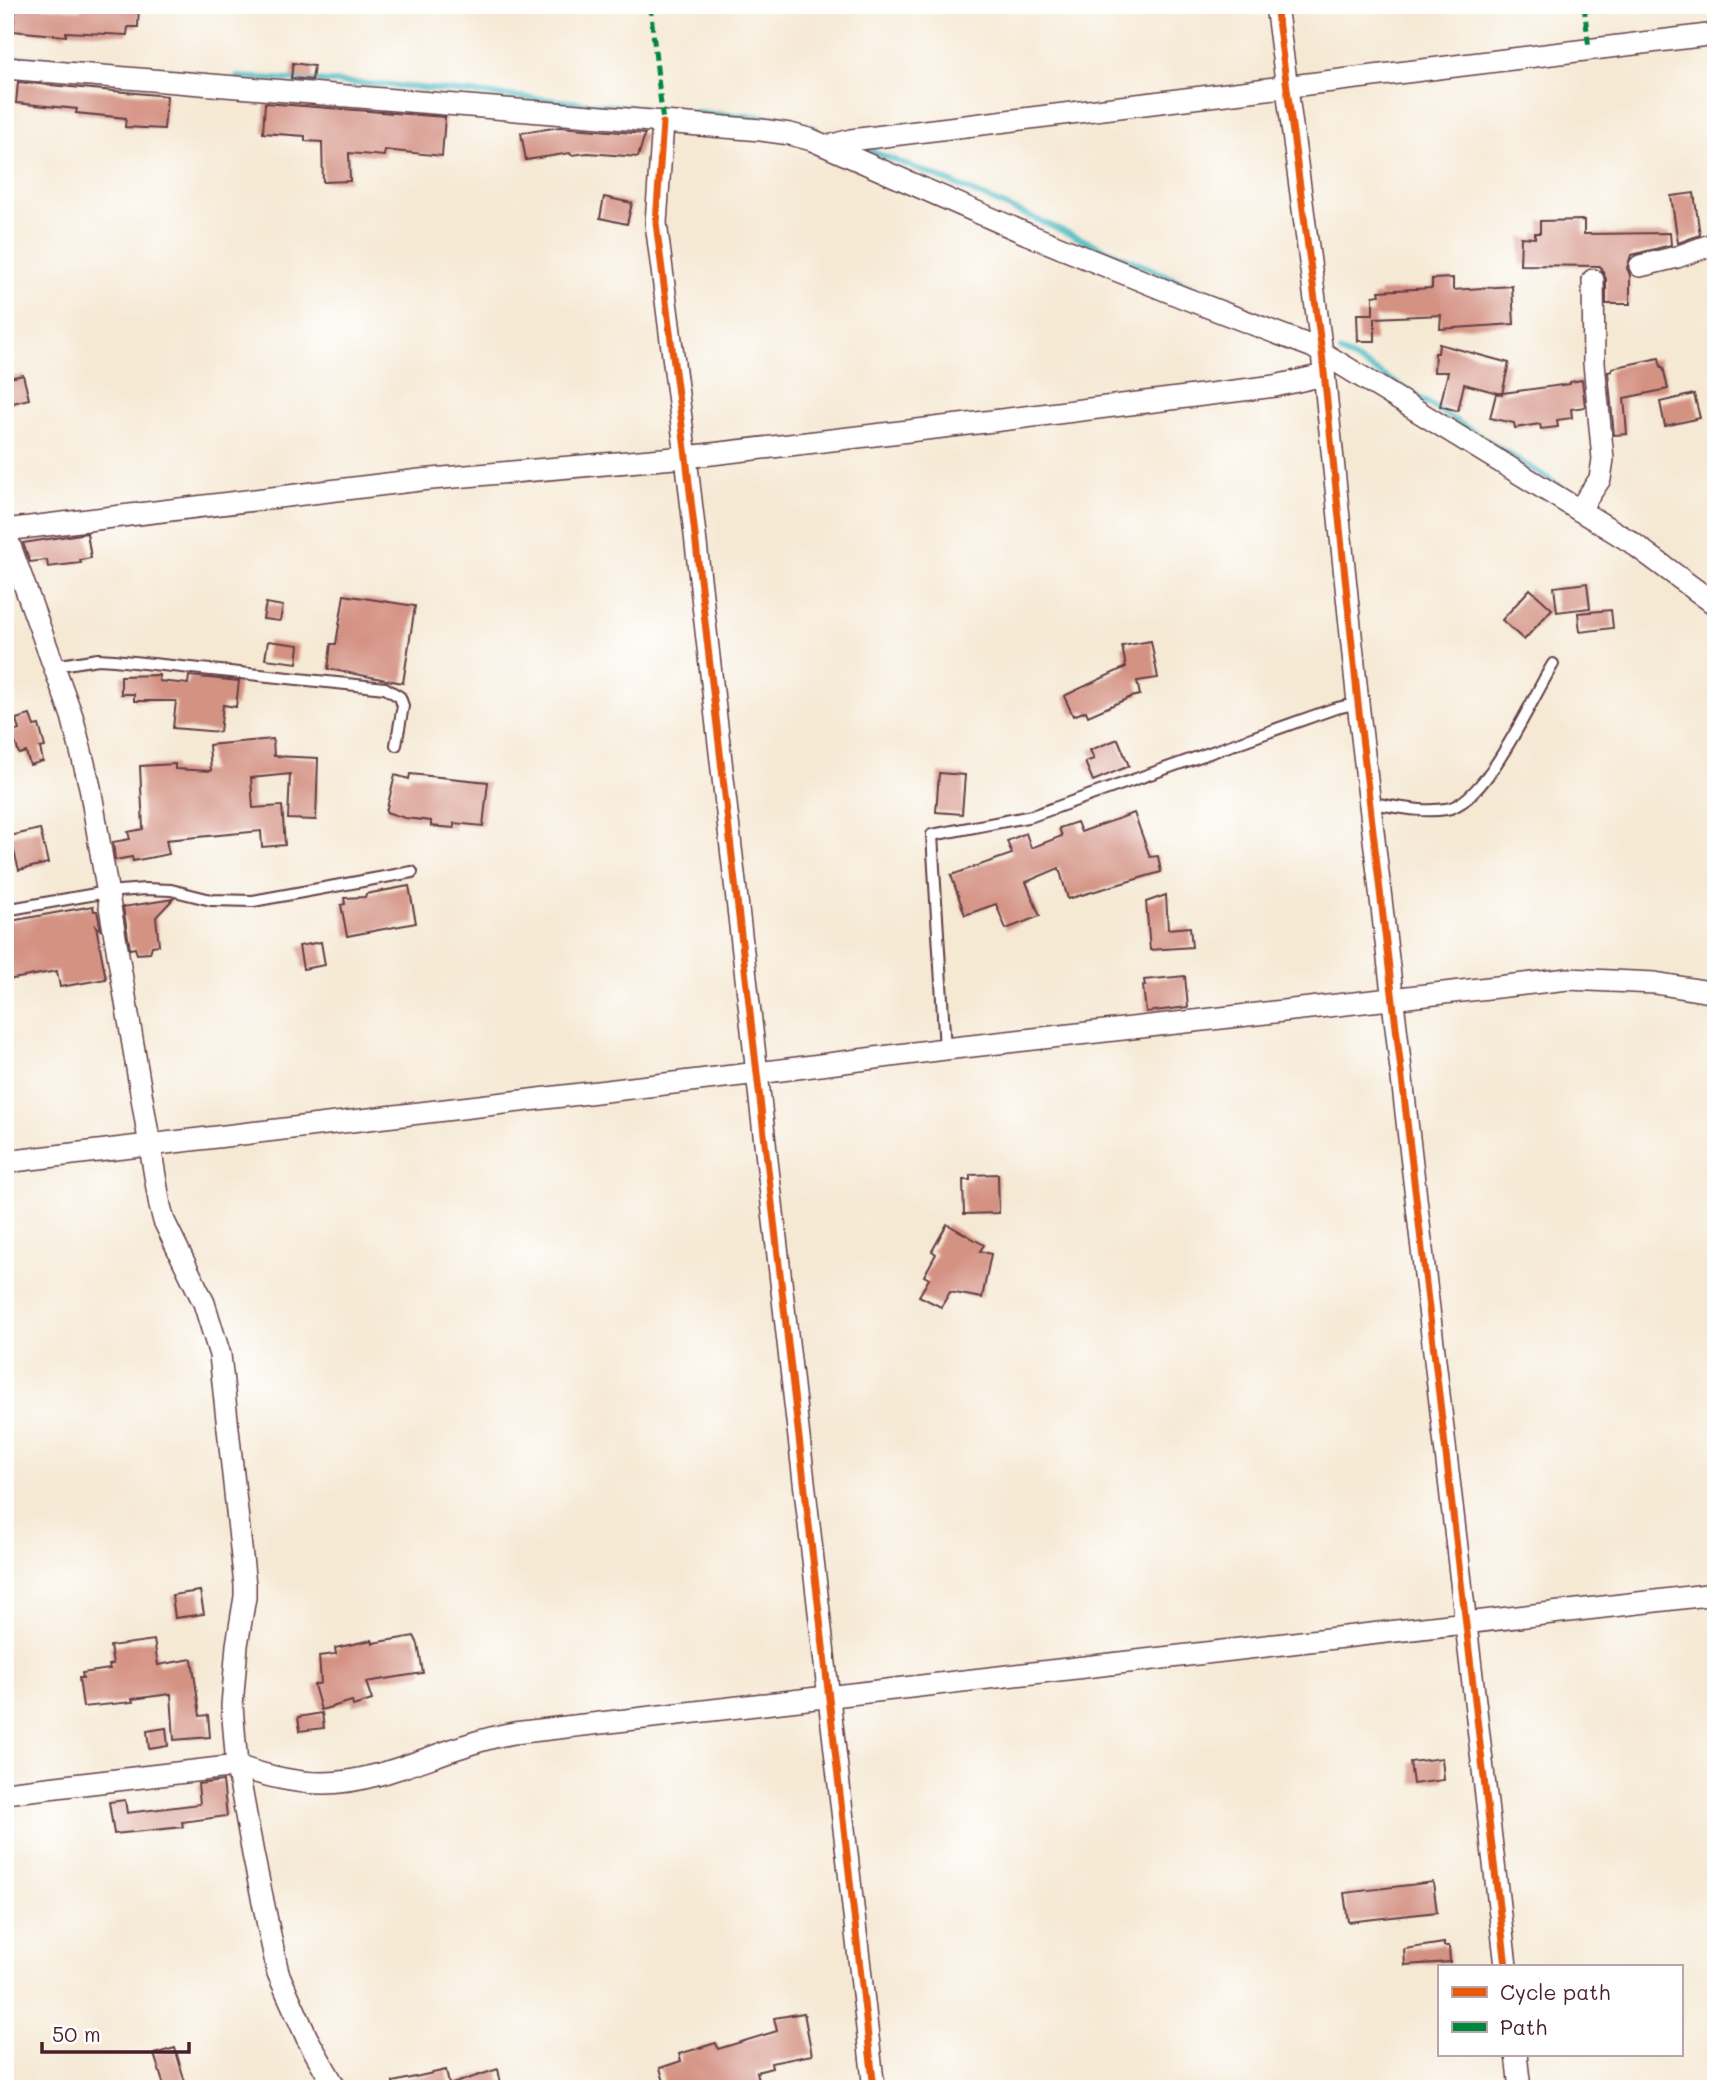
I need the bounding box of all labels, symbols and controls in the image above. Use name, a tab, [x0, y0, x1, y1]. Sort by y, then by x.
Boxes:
legend	[1438, 1965, 1682, 2056]
text: Cycle path	[1500, 1978, 1610, 2005]
scale bar	[42, 2010, 189, 2054]
text: Path	[1500, 2013, 1547, 2040]
text: 50 m	[52, 2020, 101, 2047]

